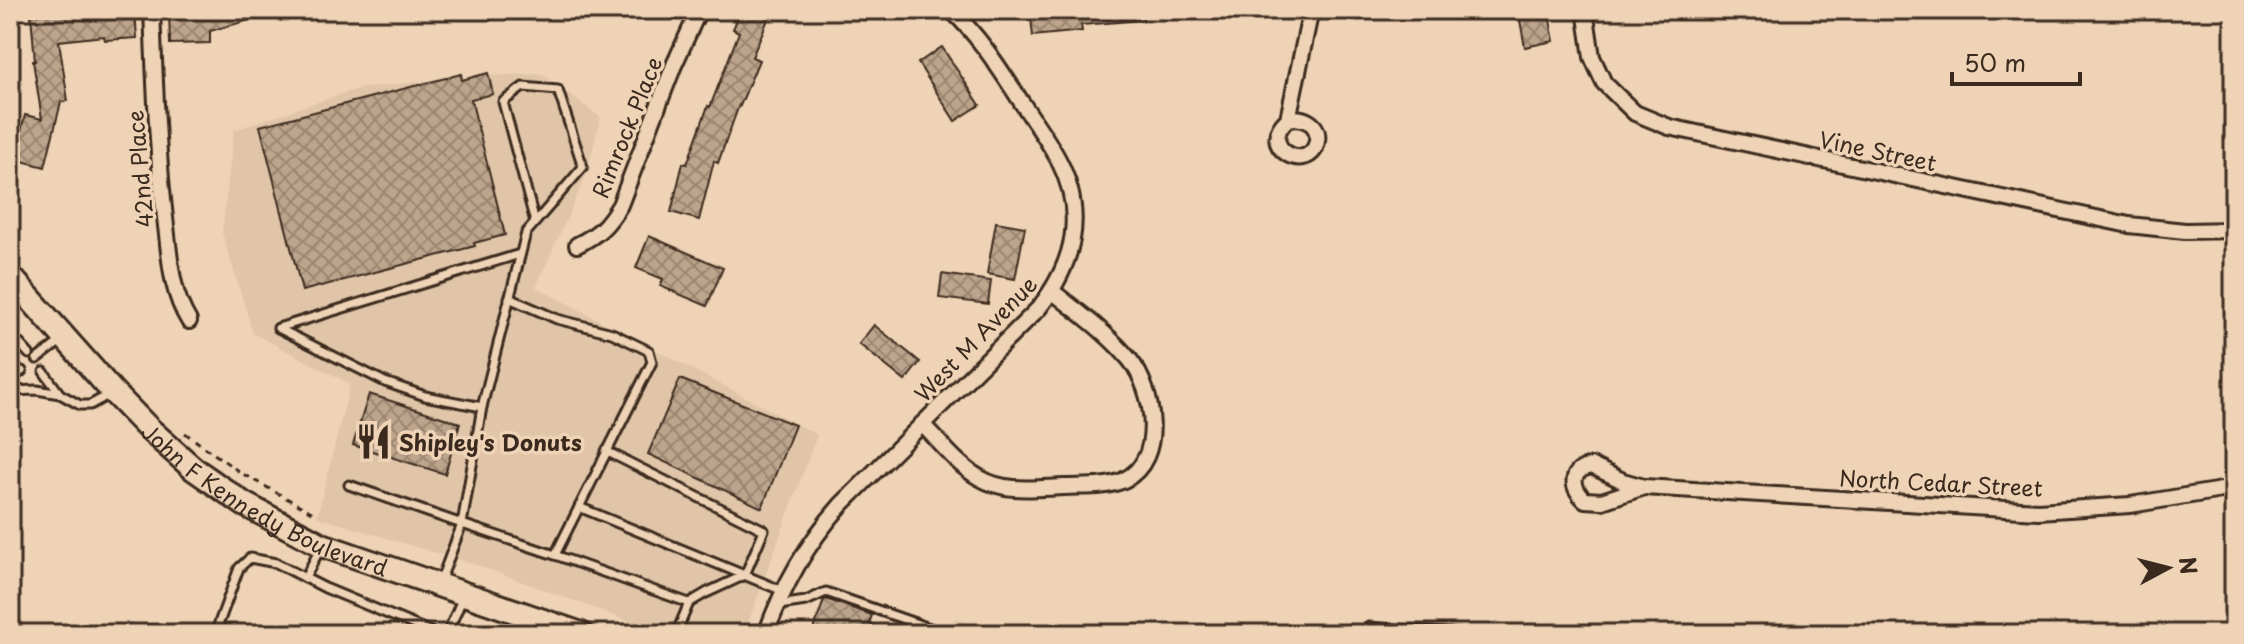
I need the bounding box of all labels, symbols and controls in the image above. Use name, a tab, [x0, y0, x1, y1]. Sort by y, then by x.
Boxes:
scale bar	[1952, 36, 2080, 86]
text: 50 m	[1964, 44, 2026, 80]
street label: Rimrock Place	[583, 51, 669, 203]
street label: 42nd Place	[117, 109, 161, 229]
street label: Vine Street	[1816, 121, 1940, 179]
street label: West M Avenue	[906, 267, 1044, 409]
street label: John F Kennedy Boulevard	[135, 414, 393, 583]
restaurant icon: Shipley's Donuts	[354, 422, 392, 460]
place label: Shipley's Donuts	[399, 425, 582, 458]
street label: North Cedar Street	[1838, 460, 2044, 504]
north arrow	[2128, 528, 2208, 608]
text: N	[2172, 555, 2207, 576]

